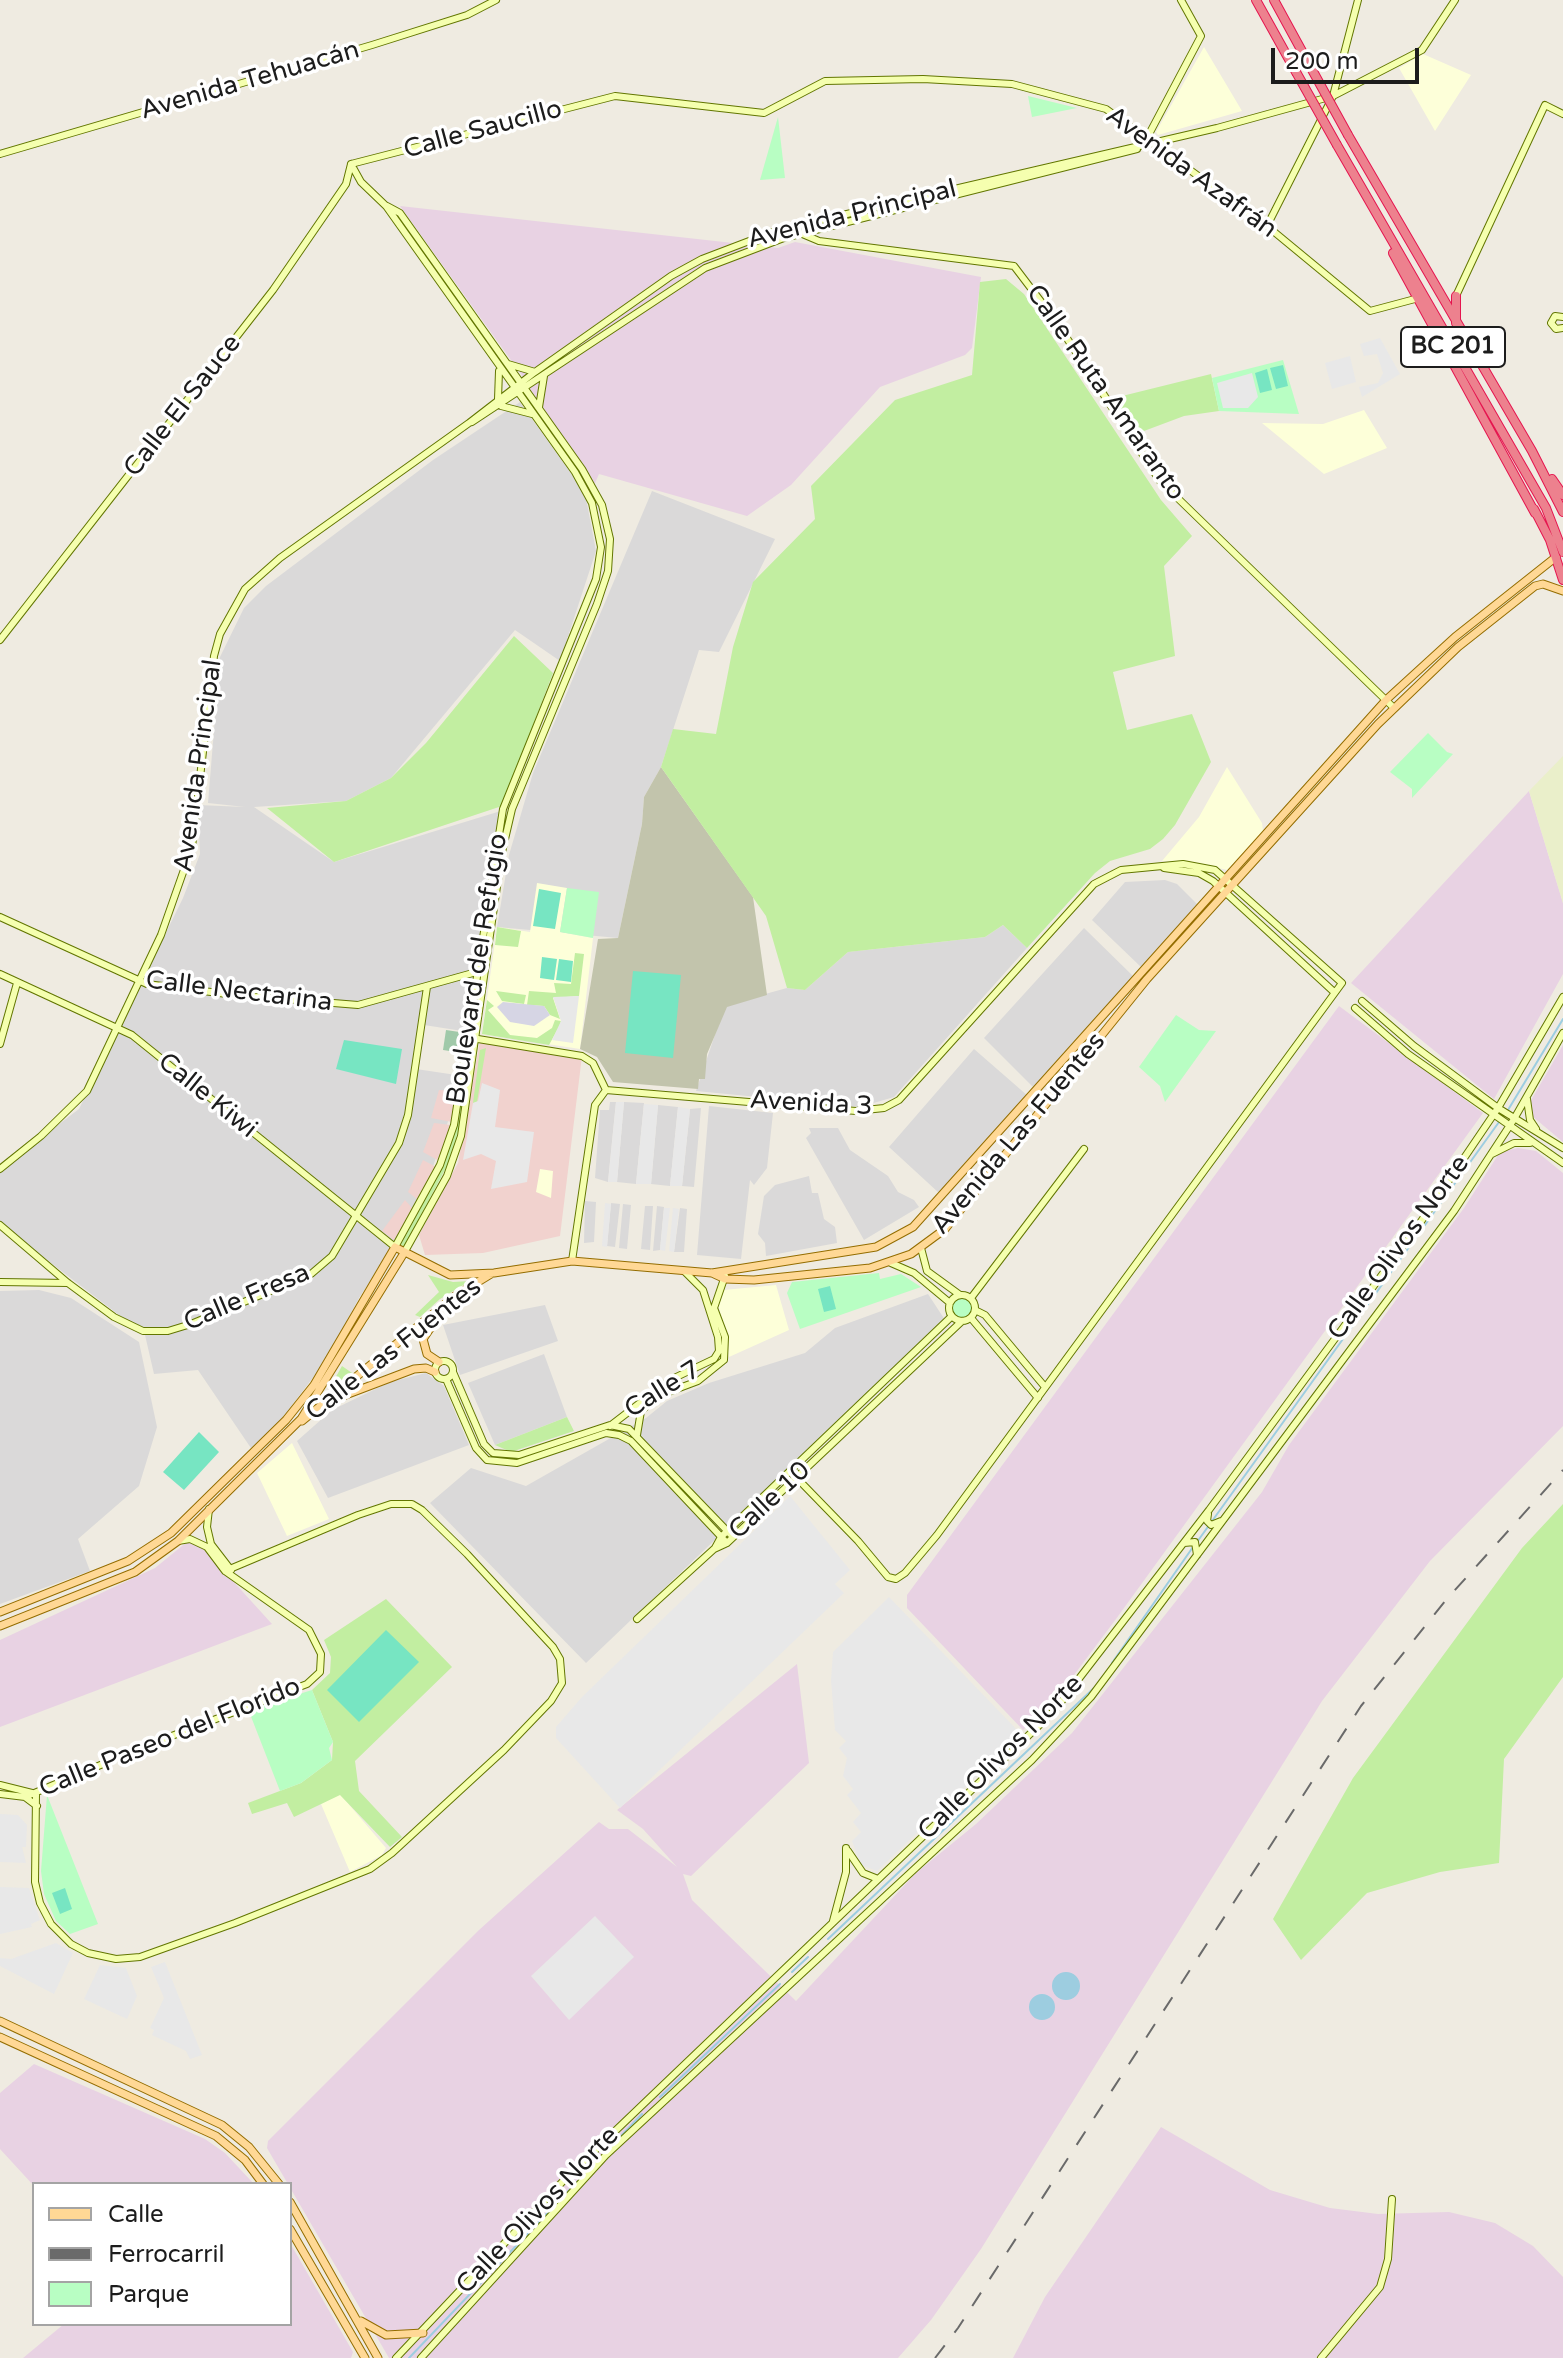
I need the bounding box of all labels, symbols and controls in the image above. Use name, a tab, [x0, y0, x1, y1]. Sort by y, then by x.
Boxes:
scale bar	[1275, 32, 1423, 82]
street label: Avenida Tehuacán	[137, 35, 363, 127]
text: 200 m	[1285, 47, 1359, 76]
street label: Calle Saucillo	[400, 94, 566, 166]
street label: Avenida Azafrán	[1099, 100, 1283, 246]
street label: Avenida Principal	[744, 174, 960, 256]
street label: Calle Ruta Amaranto	[1019, 279, 1191, 507]
road number: BC 201	[1401, 327, 1505, 367]
street label: Calle El Sauce	[118, 329, 248, 483]
street label: Avenida Principal	[169, 658, 229, 874]
street label: Boulevard del Refugio	[441, 831, 515, 1107]
street label: Calle Nectarina	[144, 965, 334, 1019]
street label: Avenida Las Fuentes	[926, 1027, 1112, 1241]
street label: Calle Kiwi	[151, 1047, 263, 1145]
street label: Avenida 3	[749, 1085, 873, 1123]
street label: Calle Olivos Norte	[1322, 1150, 1476, 1346]
street label: Calle Fresa	[179, 1258, 315, 1338]
street label: Calle Las Fuentes	[300, 1272, 488, 1428]
street label: Calle 7	[619, 1355, 707, 1425]
street label: Calle 10	[723, 1456, 817, 1546]
street label: Calle Olivos Norte	[912, 1669, 1090, 1847]
street label: Calle Paseo del Florido	[35, 1671, 305, 1805]
street label: Calle Olivos Norte	[450, 2121, 626, 2301]
legend	[32, 2182, 292, 2326]
text: Calle	[108, 2200, 164, 2229]
text: Ferrocarril	[108, 2240, 224, 2269]
text: Parque	[108, 2280, 189, 2309]

